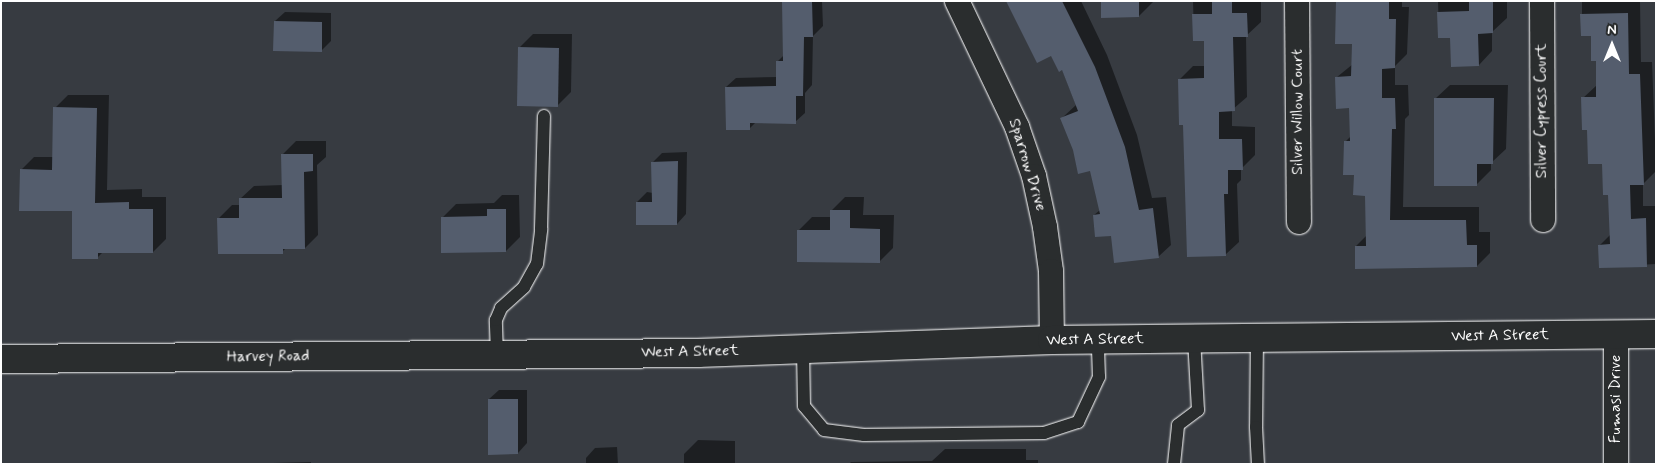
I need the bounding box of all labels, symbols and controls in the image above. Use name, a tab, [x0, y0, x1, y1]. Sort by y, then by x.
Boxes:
north arrow	[1587, 20, 1637, 70]
text: N	[1607, 21, 1617, 39]
street label: Silver Cypress Court	[1532, 42, 1552, 180]
street label: Silver Willow Court	[1288, 49, 1308, 175]
street label: Sparrow Drive	[1004, 117, 1050, 213]
street label: West A Street	[1451, 326, 1549, 346]
street label: West A Street	[1046, 330, 1144, 350]
street label: West A Street	[641, 342, 739, 362]
street label: Harvey Road	[226, 347, 310, 367]
street label: Fumasi Drive	[1606, 355, 1626, 443]

